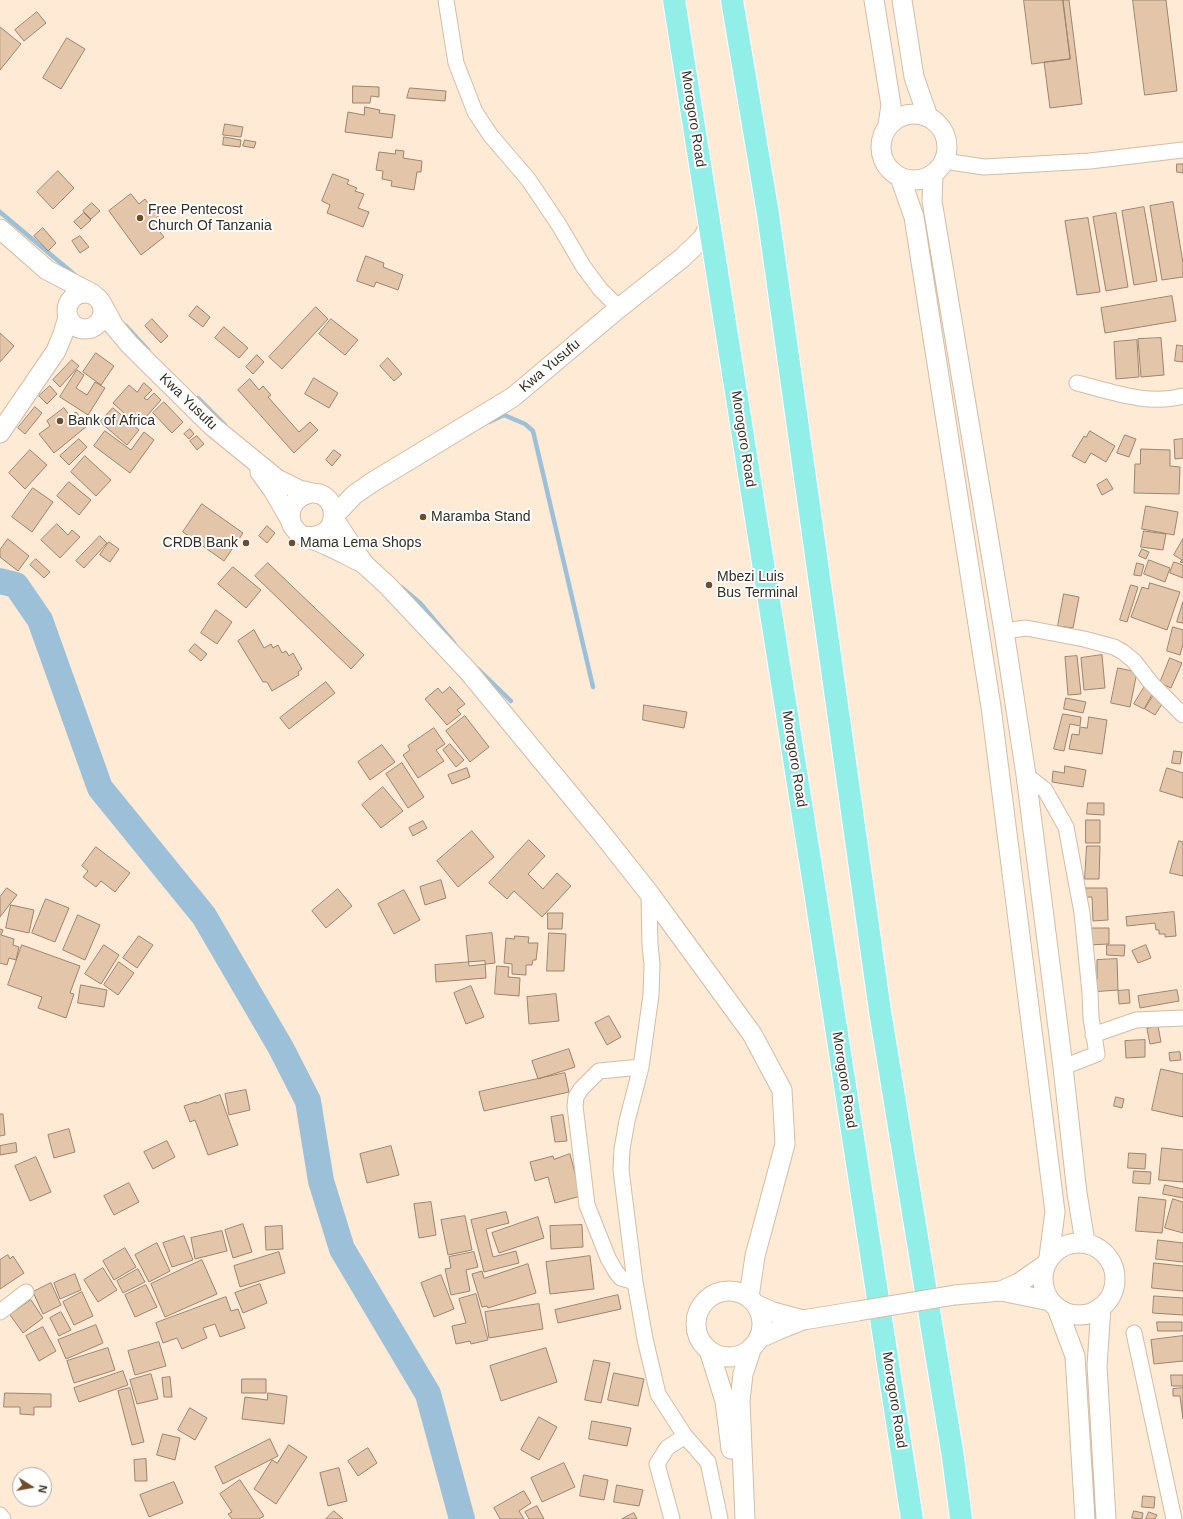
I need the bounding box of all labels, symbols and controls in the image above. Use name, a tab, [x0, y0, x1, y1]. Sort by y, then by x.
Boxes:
street label: Morogoro Road	[677, 70, 709, 168]
place label: Free Pentecost Church Of Tanzania	[148, 202, 272, 234]
marker: Free Pentecost Church Of Tanzania	[135, 213, 145, 223]
street label: Kwa Yusufu	[516, 336, 584, 396]
street label: Kwa Yusufu	[156, 370, 220, 434]
street label: Morogoro Road	[727, 390, 759, 488]
place label: Bank of Africa	[68, 413, 155, 429]
marker: Bank of Africa	[55, 416, 65, 426]
place label: Maramba Stand	[431, 509, 531, 525]
marker: Maramba Stand	[418, 512, 428, 522]
place label: CRDB Bank	[163, 535, 238, 551]
place label: Mama Lema Shops	[300, 535, 421, 551]
marker: CRDB Bank	[241, 538, 251, 548]
marker: Mama Lema Shops	[287, 538, 297, 548]
place label: Mbezi Luis Bus Terminal	[717, 569, 798, 602]
marker: Mbezi Luis Bus Terminal	[704, 580, 714, 590]
street label: Morogoro Road	[778, 710, 810, 808]
street label: Morogoro Road	[828, 1031, 860, 1129]
street label: Morogoro Road	[878, 1351, 910, 1449]
north arrow	[12, 1467, 52, 1507]
text: N	[36, 1484, 49, 1494]

